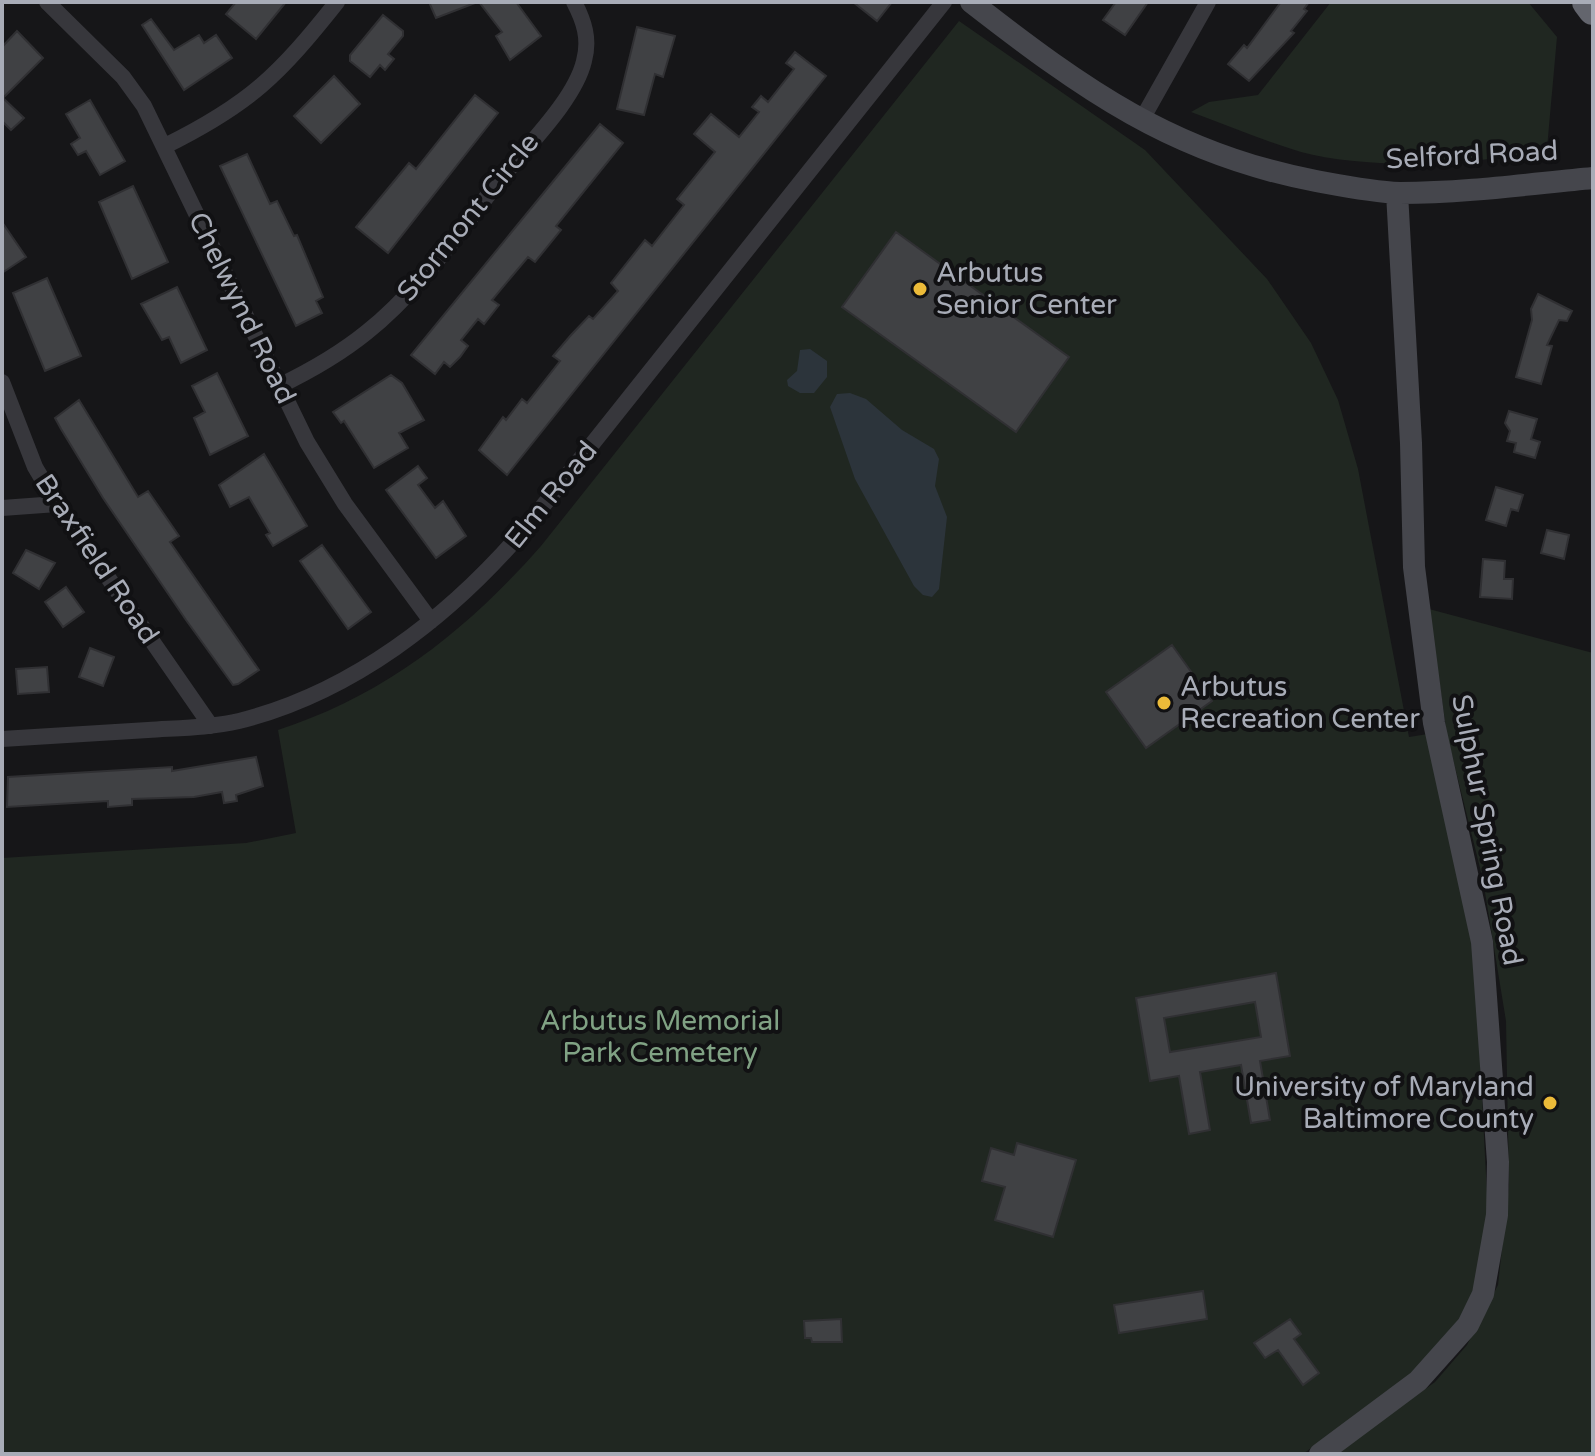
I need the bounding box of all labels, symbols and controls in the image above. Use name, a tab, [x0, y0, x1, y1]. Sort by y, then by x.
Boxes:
street label: Stormont Circle	[390, 126, 546, 308]
street label: Selford Road	[1385, 134, 1559, 176]
street label: Chelwynd Road	[181, 207, 303, 409]
place label: Arbutus Senior Center	[936, 256, 1117, 322]
marker: Arbutus Senior Center	[911, 280, 929, 298]
street label: Elm Road	[497, 434, 605, 556]
street label: Braxfield Road	[28, 468, 166, 650]
place label: Arbutus Recreation Center	[1180, 670, 1420, 736]
street label: Sulphur Spring Road	[1444, 692, 1530, 968]
marker: Arbutus Recreation Center	[1155, 694, 1173, 712]
park label: Arbutus Memorial Park Cemetery	[540, 1004, 780, 1070]
place label: University of Maryland Baltimore County	[1234, 1070, 1534, 1136]
marker: University of Maryland Baltimore County	[1541, 1094, 1559, 1112]

